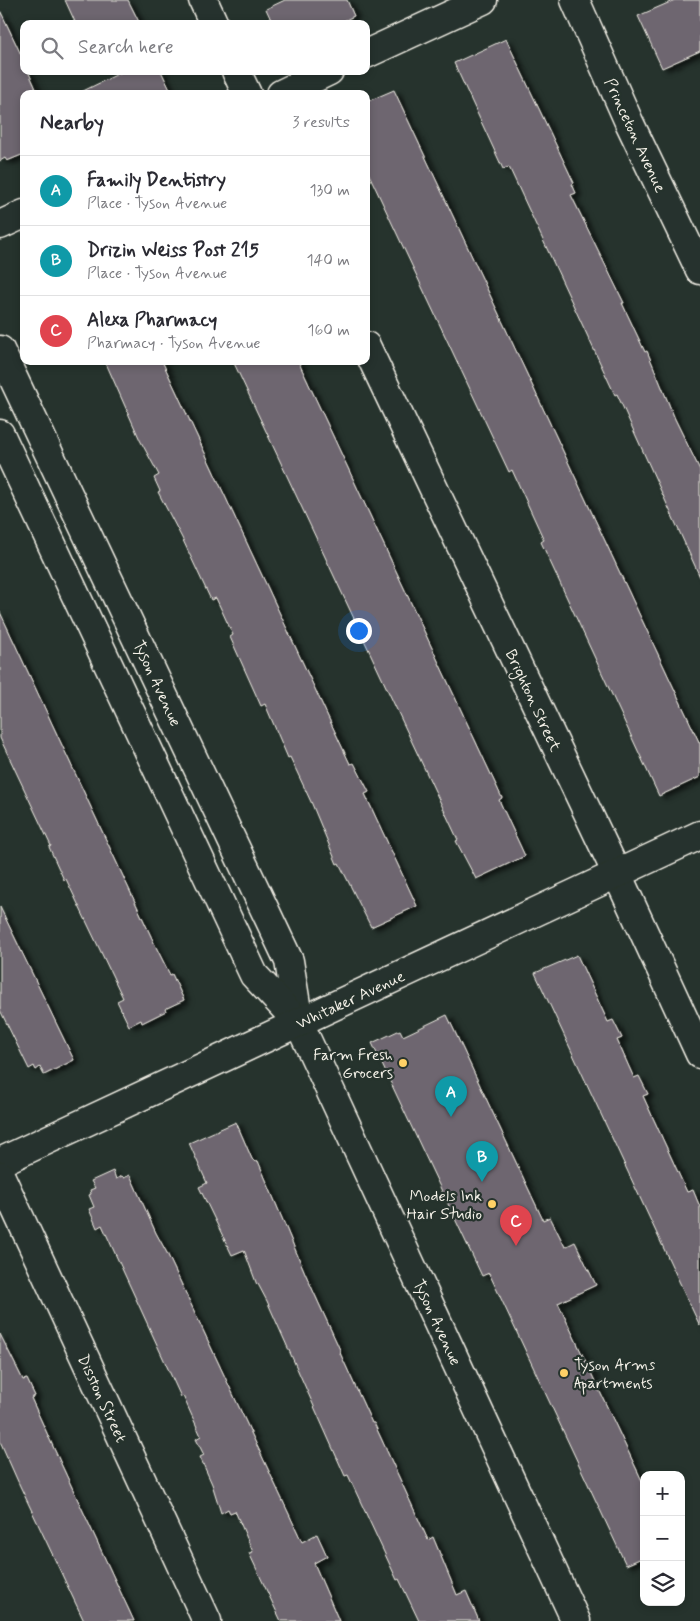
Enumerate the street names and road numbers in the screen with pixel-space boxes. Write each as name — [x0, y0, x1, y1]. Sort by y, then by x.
street label: Princeton Avenue — [599, 75, 670, 196]
street label: Tyson Avenue — [128, 637, 186, 730]
street label: Brighton Street — [499, 646, 566, 756]
street label: Whitaker Avenue — [293, 966, 409, 1035]
street label: Tyson Avenue — [408, 1276, 466, 1369]
street label: Disston Street — [72, 1351, 131, 1446]

